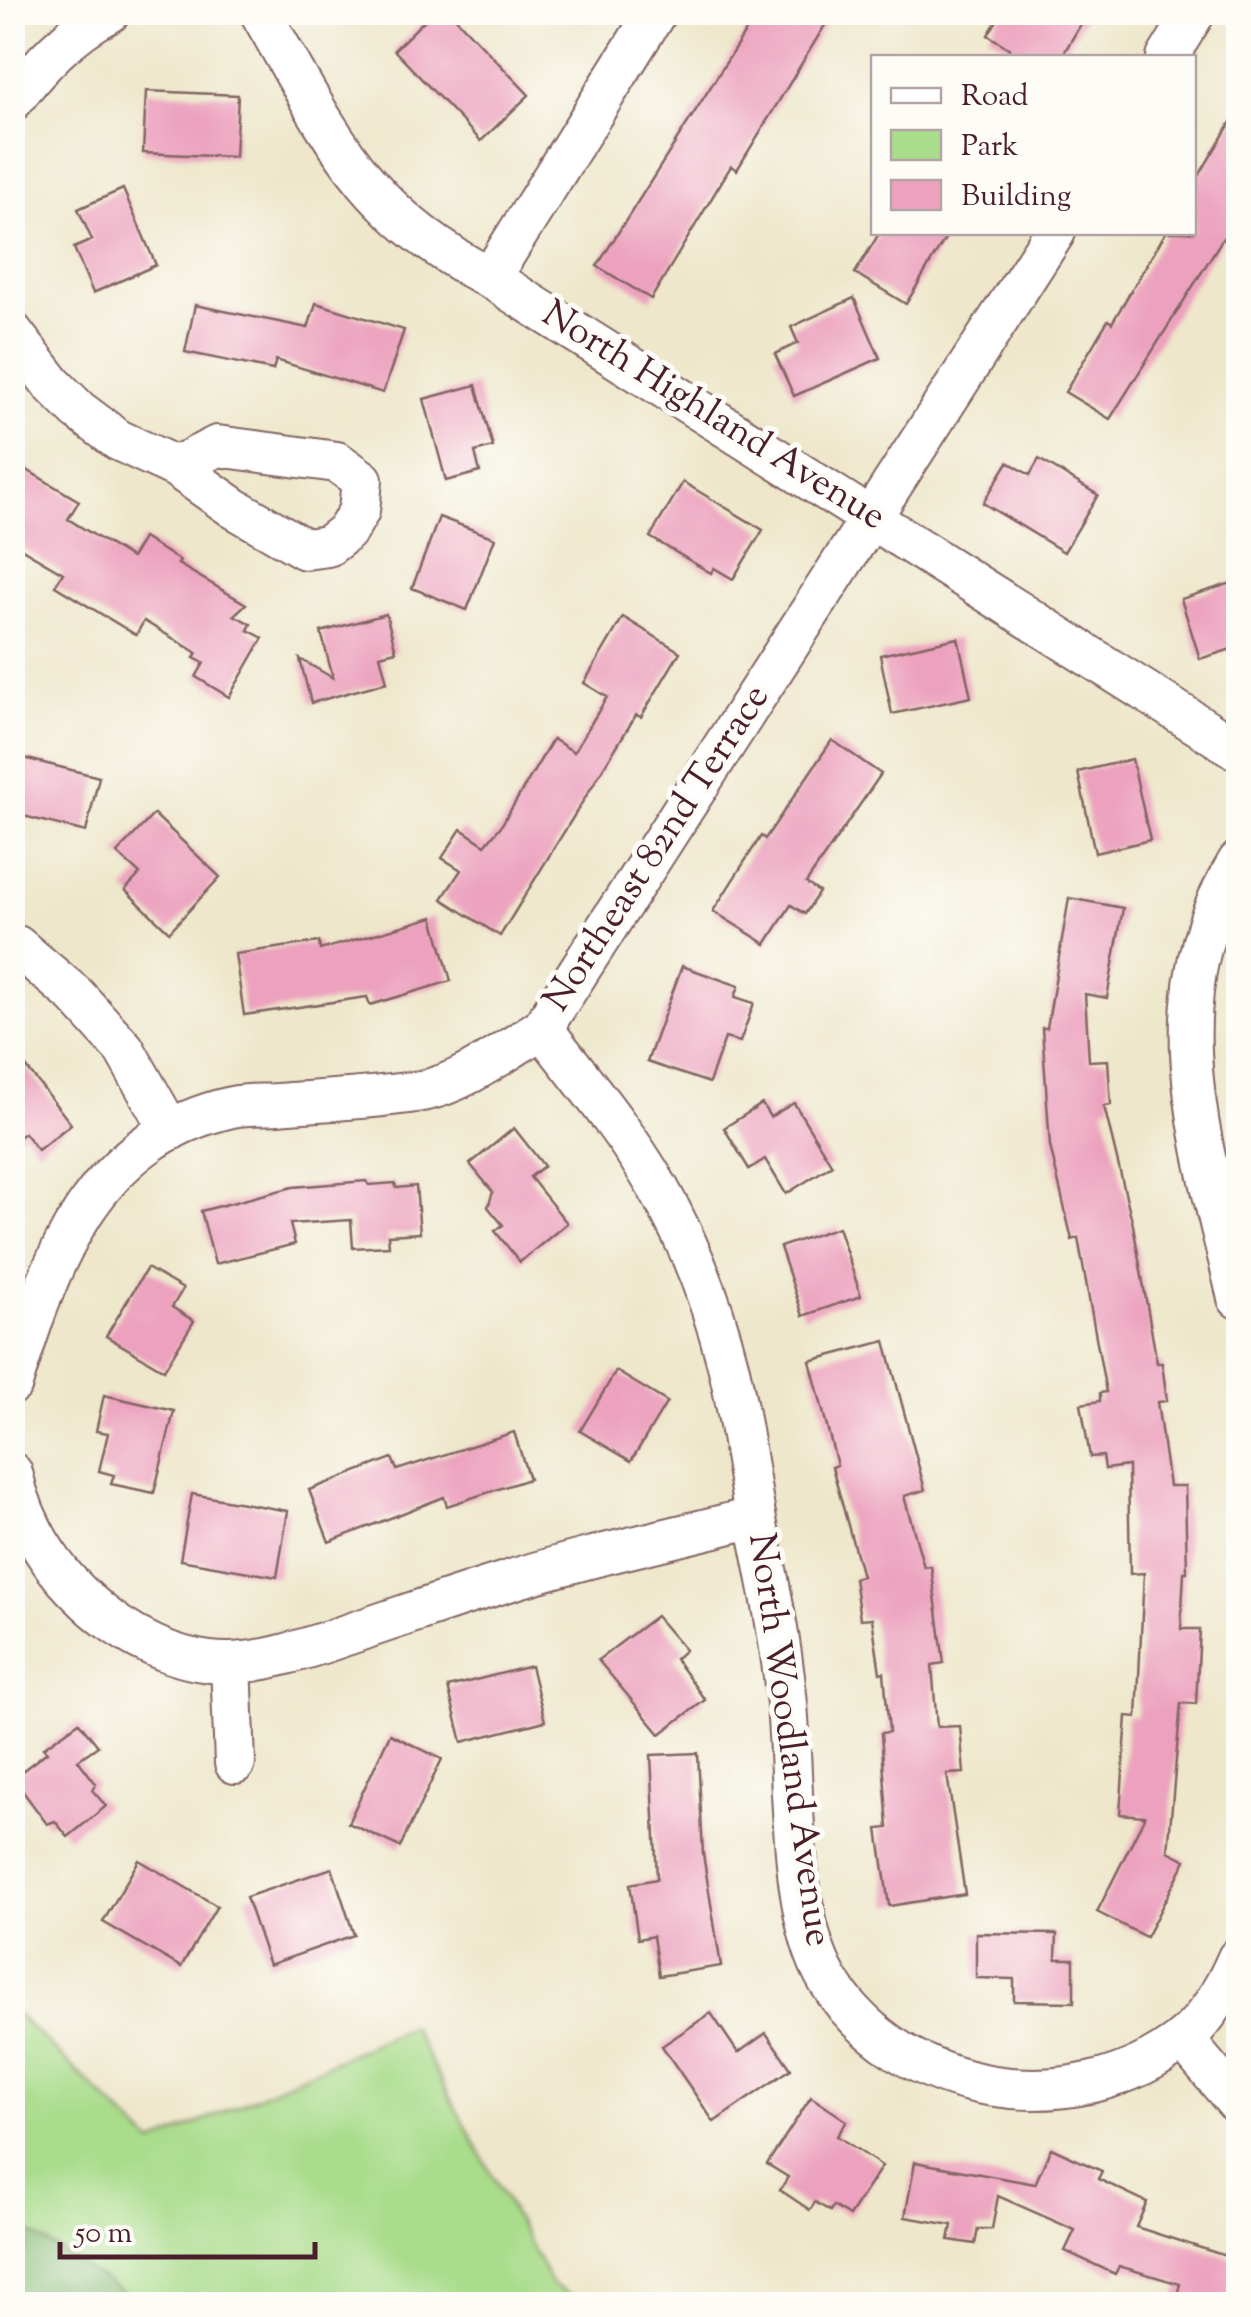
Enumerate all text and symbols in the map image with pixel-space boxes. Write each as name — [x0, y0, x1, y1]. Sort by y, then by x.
legend — [871, 55, 1196, 235]
text: Road — [961, 76, 1028, 119]
text: Park — [961, 126, 1018, 169]
text: Building — [961, 176, 1071, 219]
street label: North Highland Avenue — [531, 289, 895, 545]
street label: Northeast 82nd Terrace — [532, 675, 784, 1023]
street label: North Woodland Avenue — [732, 1530, 844, 1950]
scale bar — [60, 2197, 315, 2259]
text: 50 m — [73, 2213, 133, 2256]

